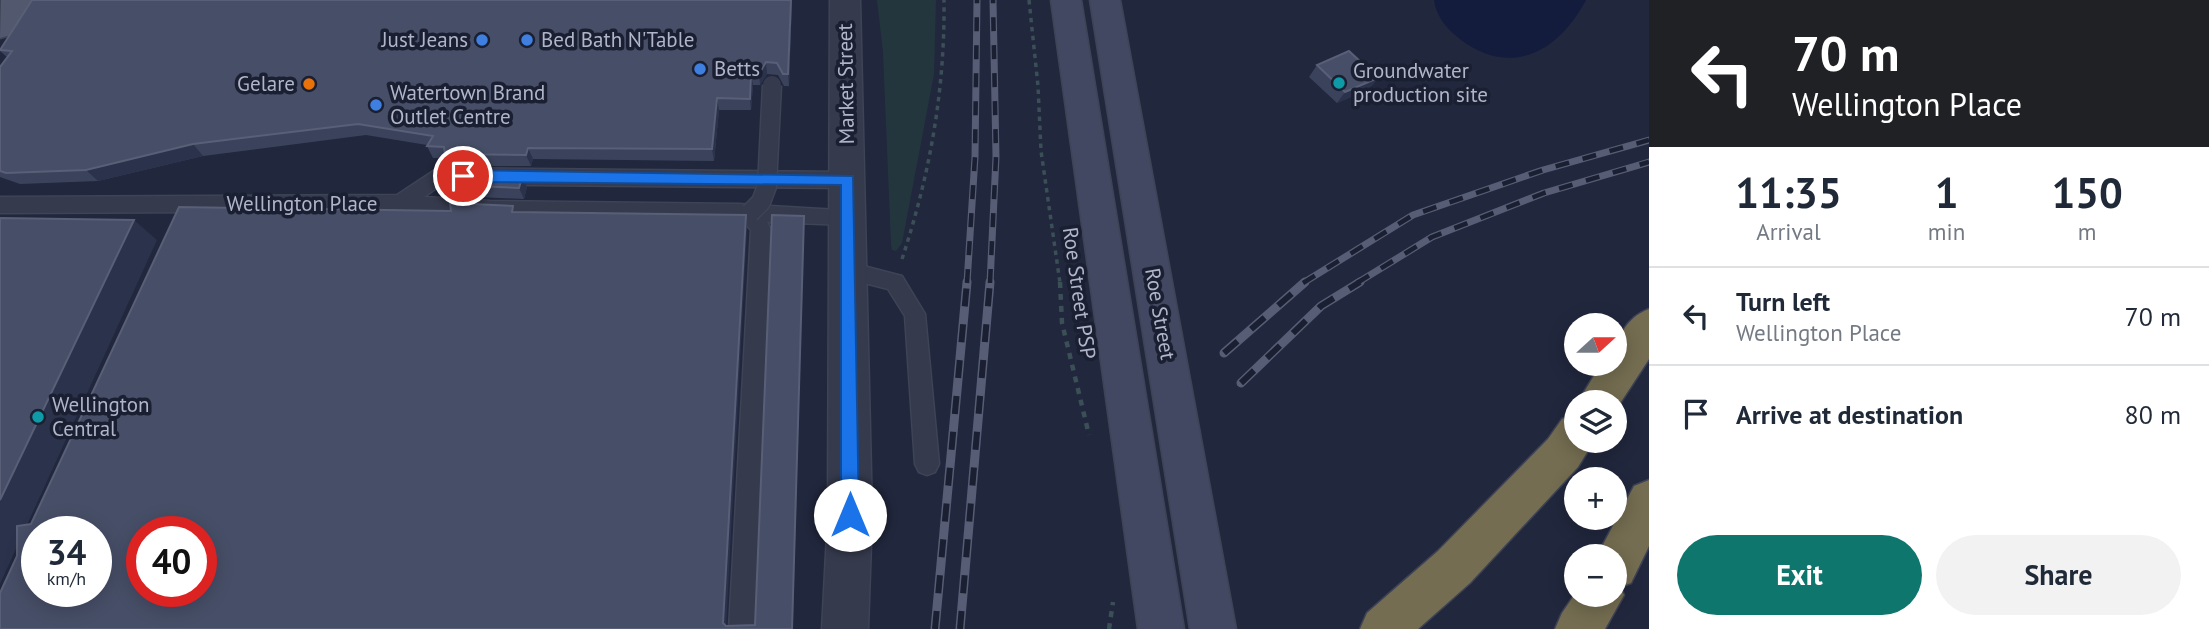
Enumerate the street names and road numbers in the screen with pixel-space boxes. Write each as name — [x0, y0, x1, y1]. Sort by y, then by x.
street label: Market Street — [831, 23, 860, 145]
street label: Wellington Place — [226, 190, 378, 217]
street label: Roe Street PSP — [1057, 225, 1102, 361]
street label: Roe Street — [1139, 266, 1182, 362]

